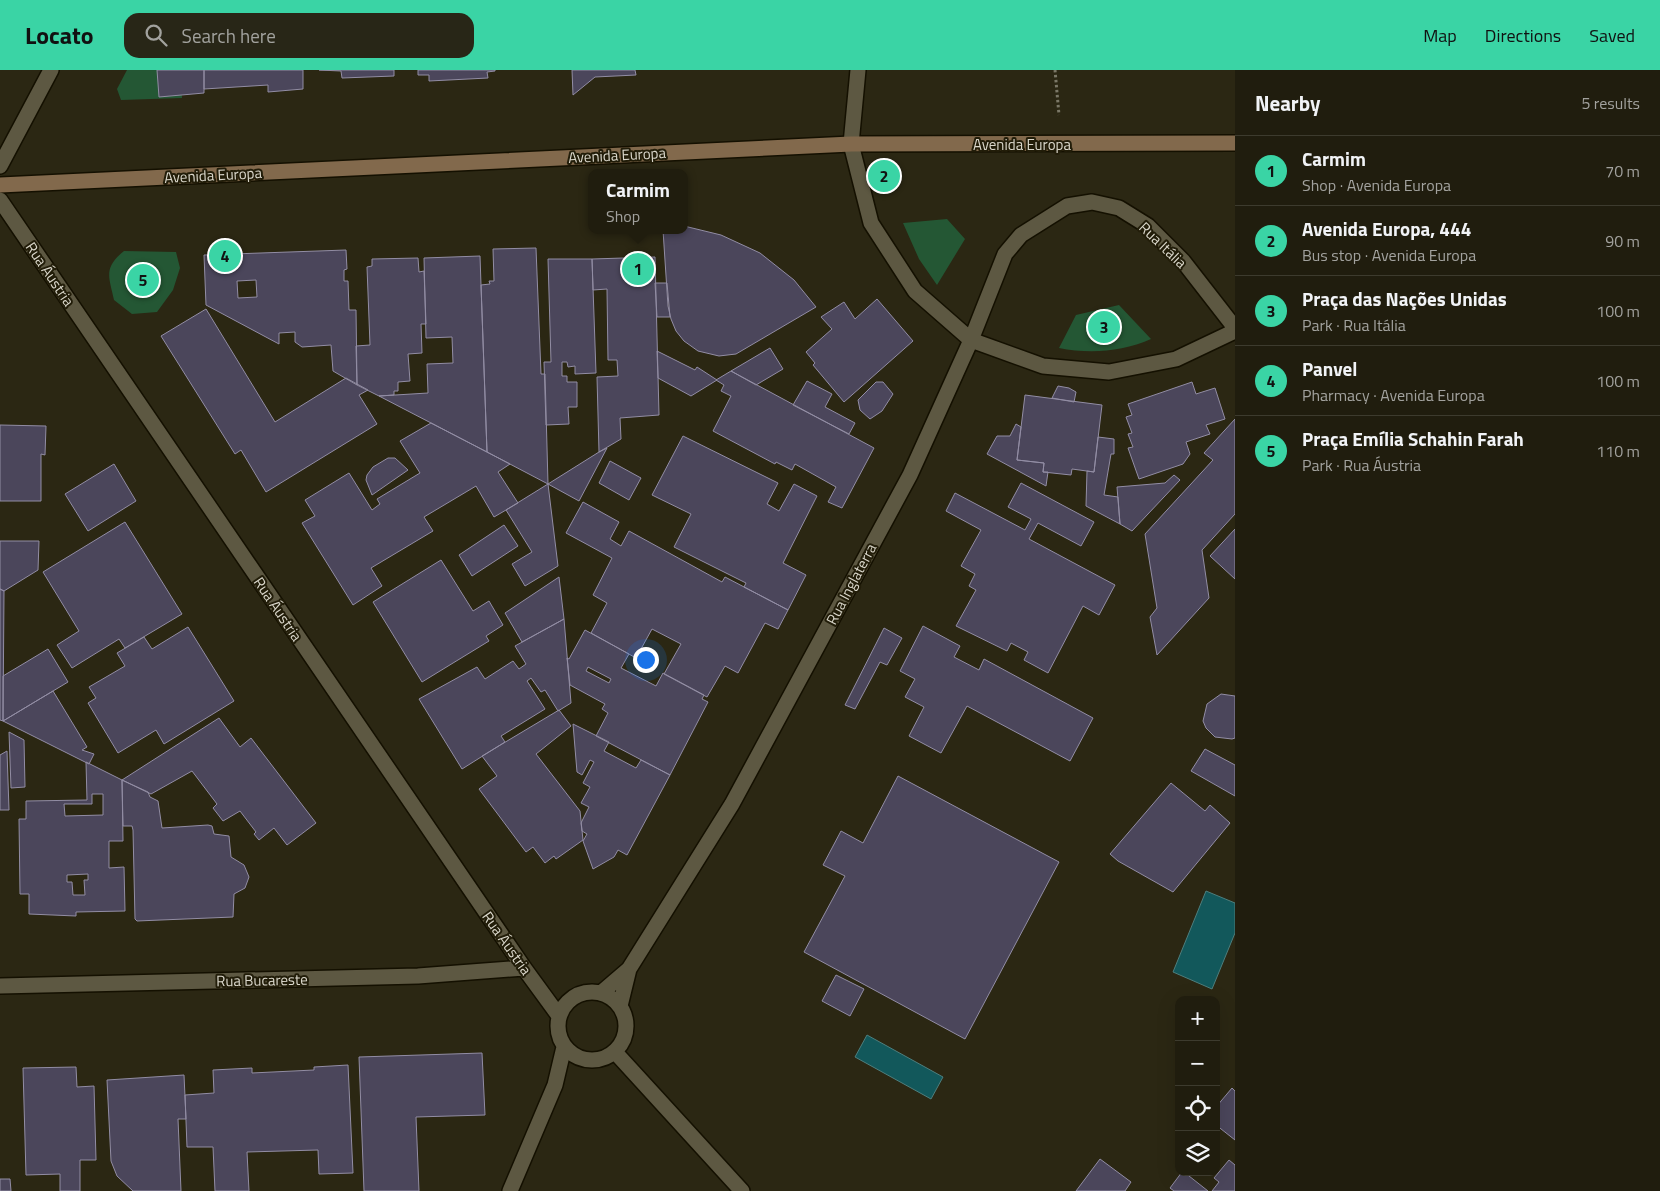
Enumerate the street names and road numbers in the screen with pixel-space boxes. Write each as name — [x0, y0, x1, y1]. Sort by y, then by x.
street label: Avenida Europa — [973, 133, 1071, 156]
street label: Avenida Europa — [567, 141, 667, 169]
street label: Avenida Europa — [163, 161, 263, 189]
street label: Rua Itália — [1134, 216, 1192, 274]
street label: Rua Áustria — [20, 237, 80, 311]
street label: Rua Inglaterra — [820, 539, 882, 629]
street label: Rua Áustria — [248, 572, 308, 646]
street label: Rua Áustria — [477, 906, 538, 980]
street label: Rua Bucareste — [216, 968, 308, 992]

